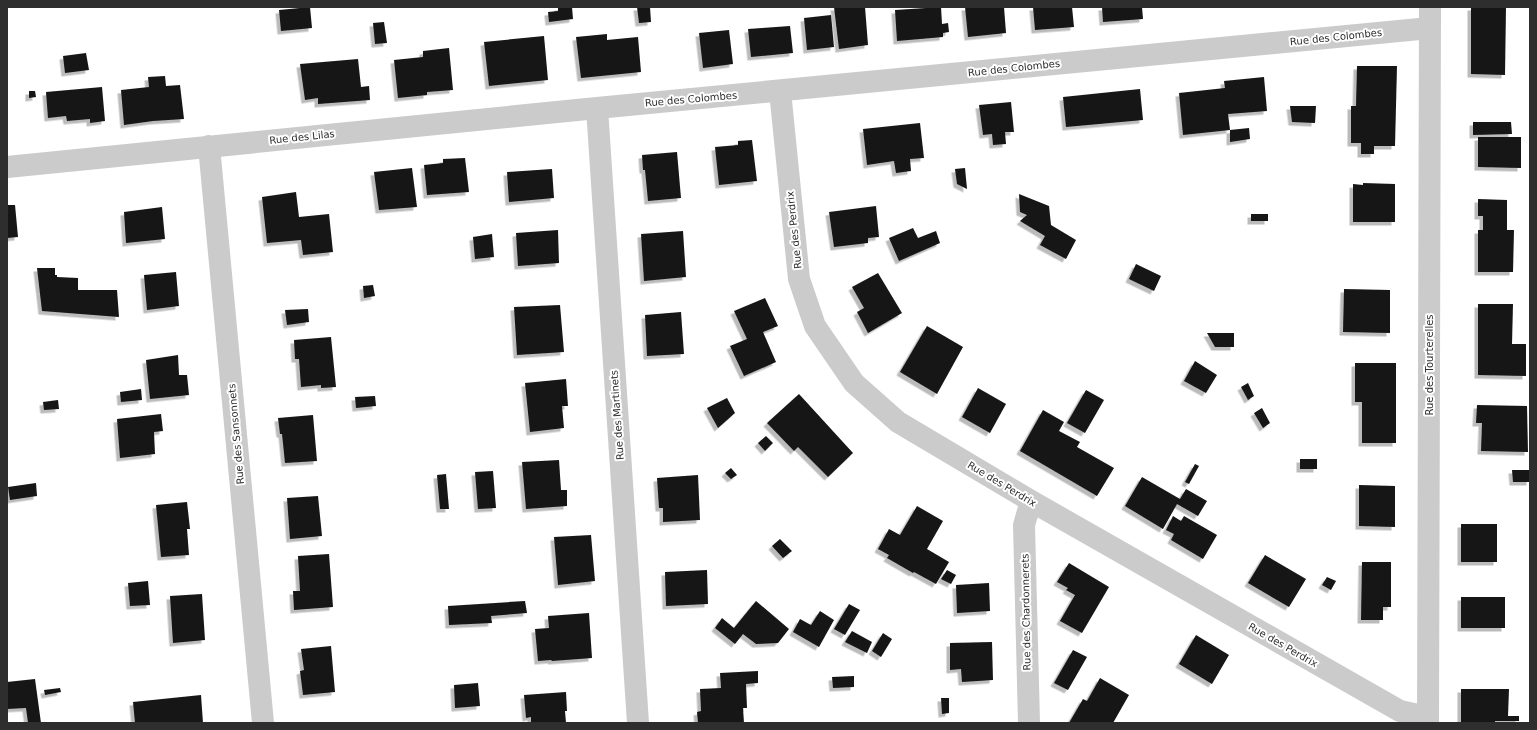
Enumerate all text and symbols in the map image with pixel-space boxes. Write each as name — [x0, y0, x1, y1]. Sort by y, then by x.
street label: Rue des Colombes — [1289, 27, 1383, 47]
street label: Rue des Colombes — [967, 58, 1061, 78]
street label: Rue des Colombes — [644, 89, 738, 109]
street label: Rue des Lilas — [269, 128, 335, 146]
street label: Rue des Perdrix — [784, 191, 804, 269]
street label: Rue des Tourterelles — [1424, 314, 1435, 416]
street label: Rue des Martinets — [608, 370, 626, 460]
street label: Rue des Sansonnets — [226, 383, 246, 485]
street label: Rue des Perdrix — [966, 459, 1038, 509]
street label: Rue des Chardonnerets — [1019, 553, 1033, 671]
street label: Rue des Perdrix — [1246, 621, 1320, 669]

